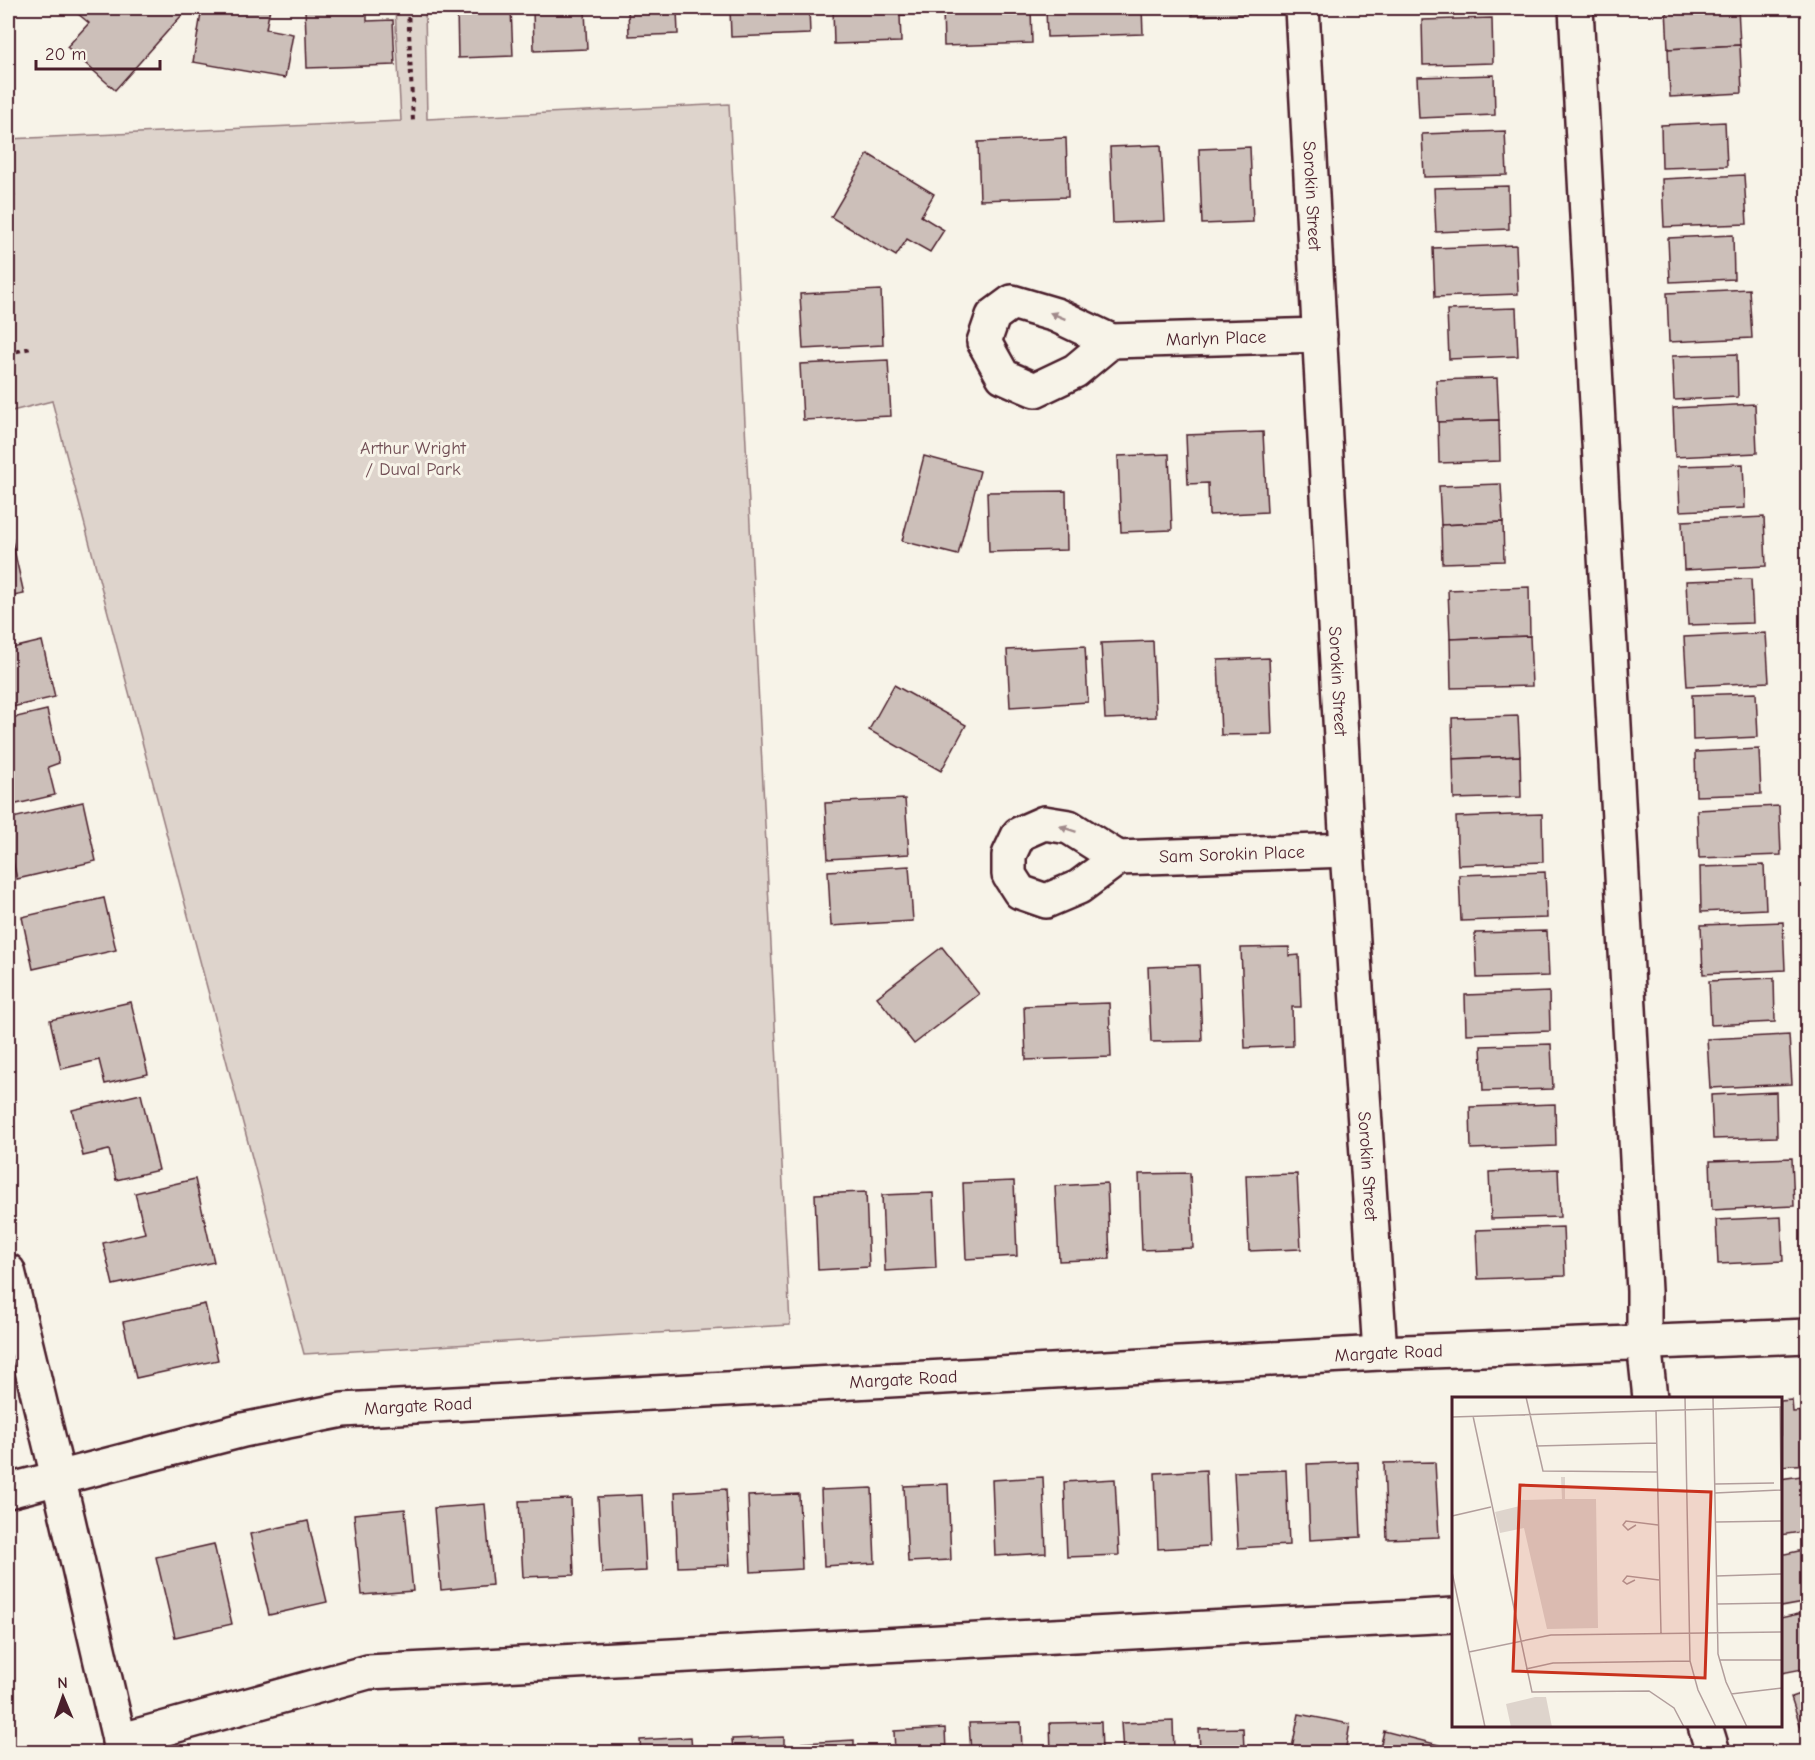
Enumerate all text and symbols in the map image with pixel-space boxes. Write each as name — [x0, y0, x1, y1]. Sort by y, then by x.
scale bar — [36, 33, 160, 71]
text: 20 m — [45, 44, 86, 65]
street label: Sorokin Street — [1298, 140, 1325, 252]
one-way arrow — [1049, 311, 1067, 321]
street label: Marlyn Place — [1166, 327, 1267, 350]
park label: Arthur Wright / Duval Park — [360, 438, 467, 480]
street label: Sorokin Street — [1324, 626, 1351, 737]
one-way arrow — [1059, 823, 1077, 833]
street label: Sam Sorokin Place — [1159, 841, 1305, 868]
street label: Sorokin Street — [1353, 1111, 1381, 1222]
street label: Margate Road — [1334, 1341, 1443, 1366]
street label: Margate Road — [849, 1366, 958, 1393]
street label: Margate Road — [363, 1393, 473, 1420]
inset map — [1452, 1397, 1782, 1727]
north arrow — [33, 1667, 93, 1727]
text: N — [57, 1674, 68, 1692]

